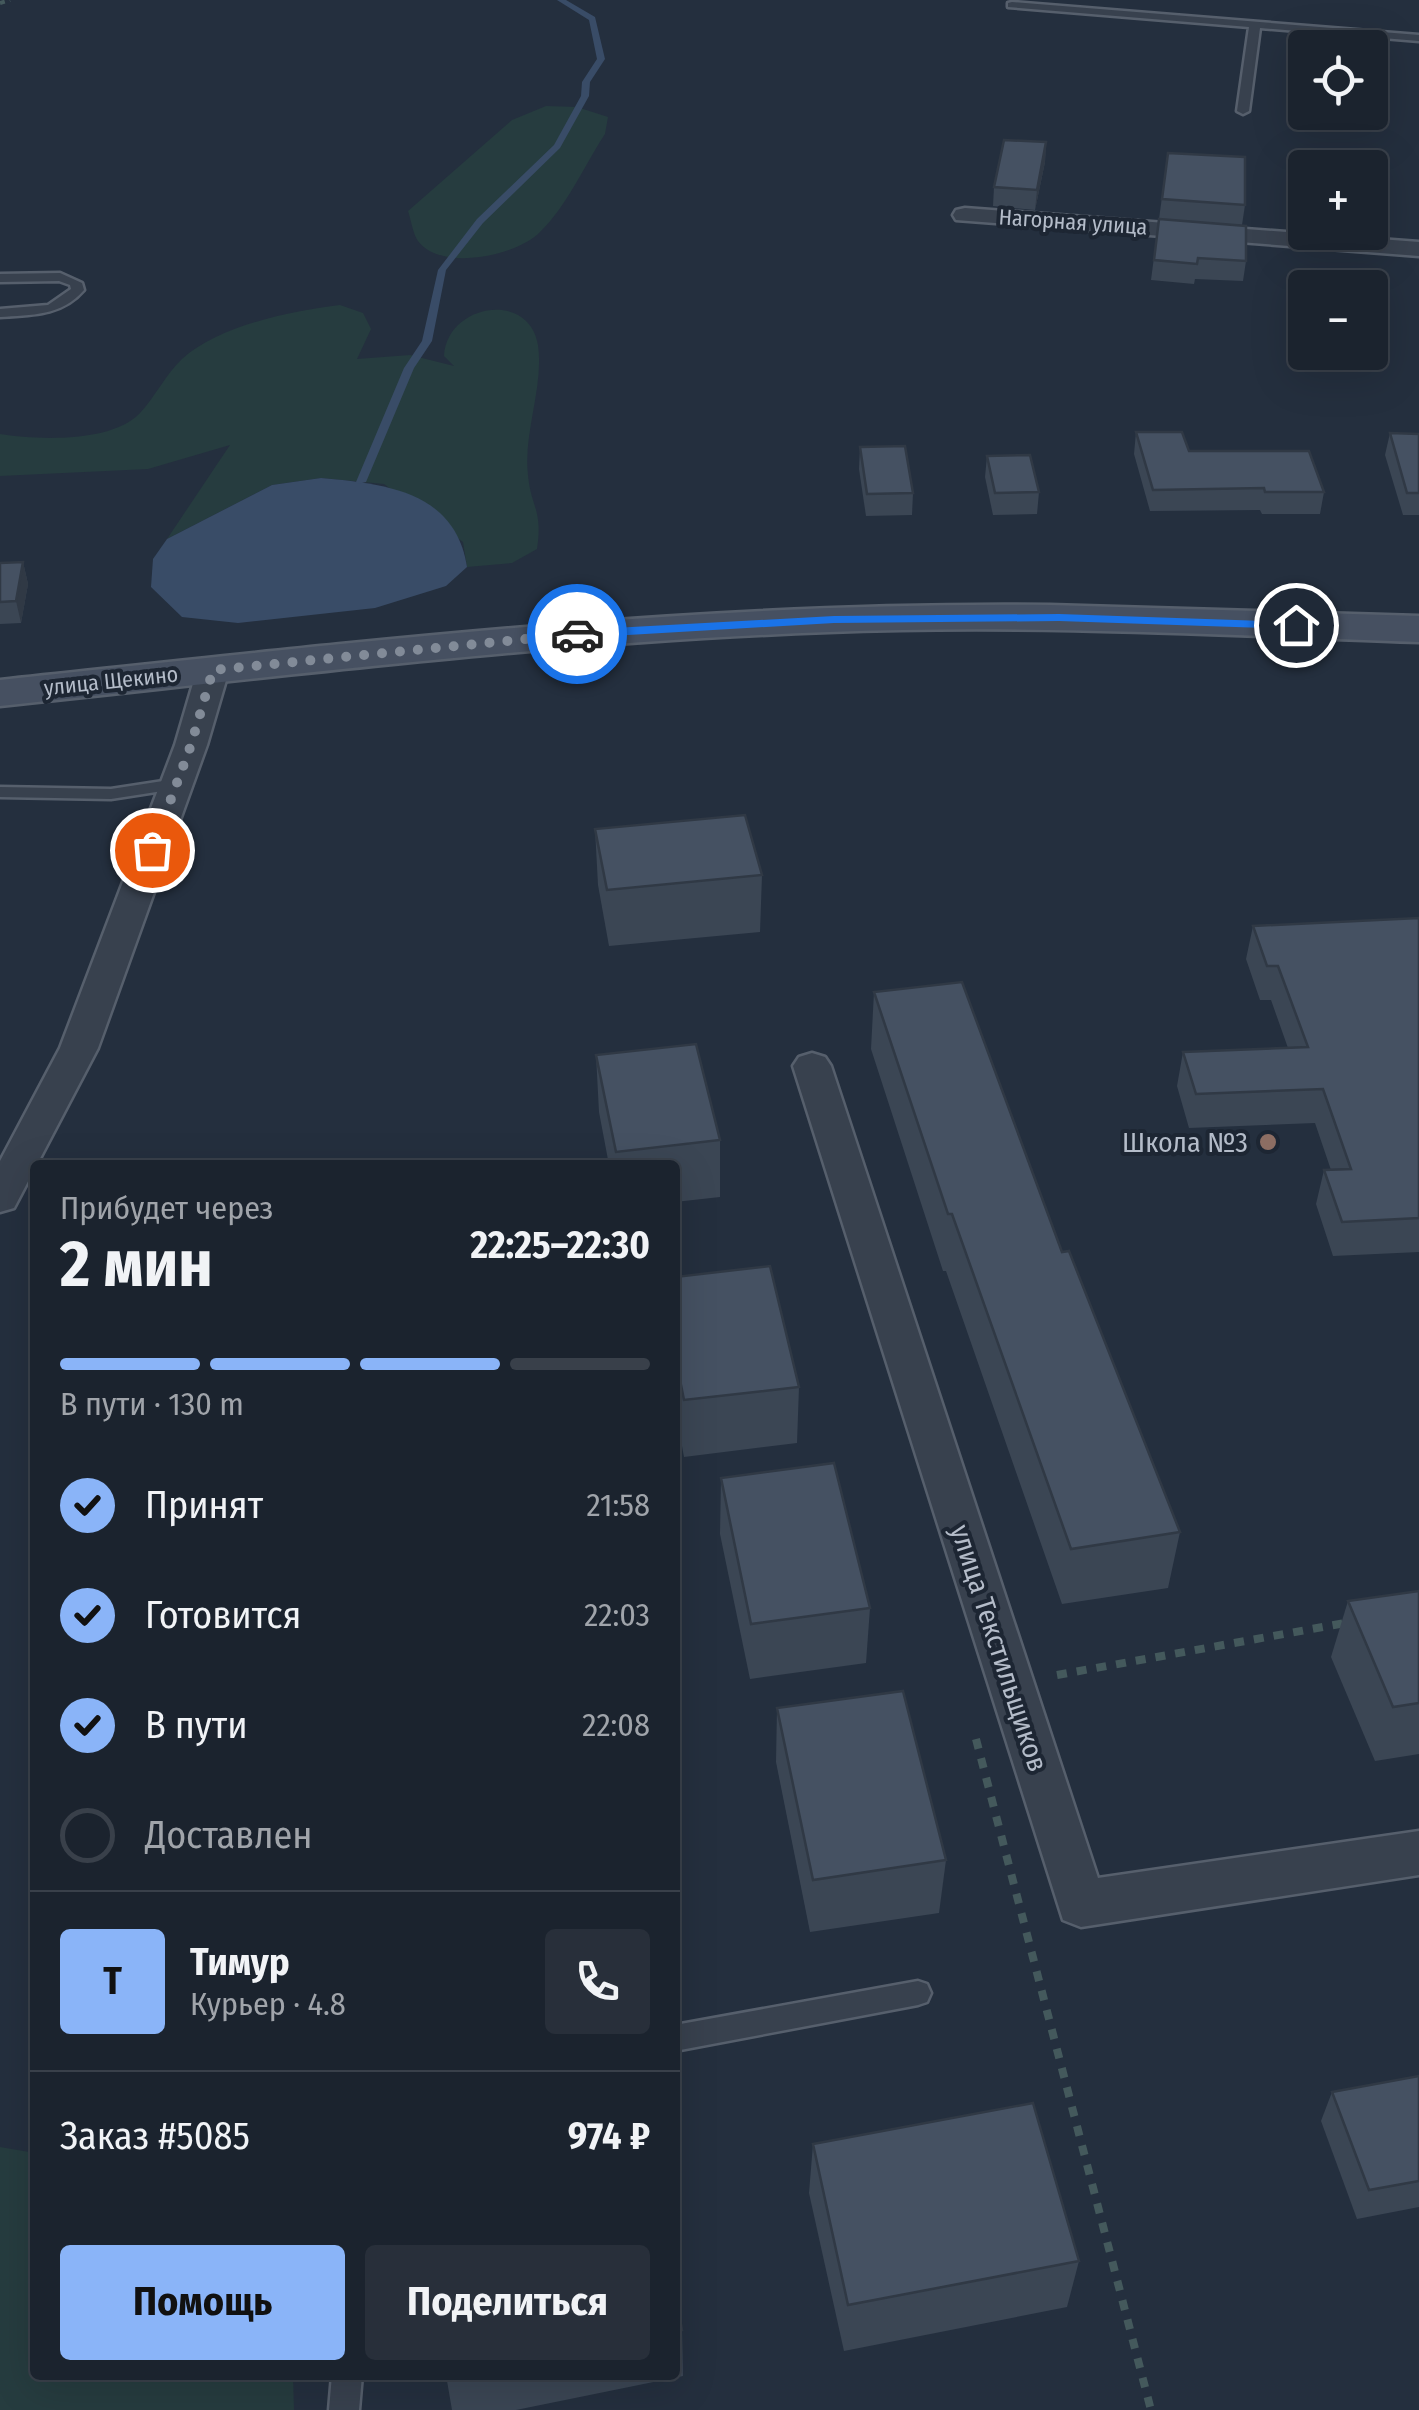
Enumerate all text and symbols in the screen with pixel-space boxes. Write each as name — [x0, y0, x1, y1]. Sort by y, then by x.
map controls — [1288, 30, 1388, 370]
button: locate — [1288, 30, 1388, 130]
button: + — [1288, 150, 1388, 250]
street label: Нагорная улица — [998, 203, 1148, 241]
button: − — [1288, 270, 1388, 370]
pin — [1254, 583, 1339, 668]
courier — [527, 584, 627, 684]
icon: home — [1269, 598, 1324, 653]
icon: car — [550, 607, 605, 662]
street label: улица Щекино — [43, 661, 179, 701]
pin — [110, 808, 195, 893]
icon: bag — [125, 823, 180, 878]
place label: Школа №3 — [1122, 1126, 1248, 1159]
marker: Школа №3 — [1257, 1131, 1279, 1153]
text: Прибудет через — [60, 1189, 273, 1227]
text: 22:25–22:30 — [470, 1222, 650, 1268]
text: 2 мин — [60, 1225, 213, 1303]
text: В пути · 130 m — [60, 1385, 244, 1423]
icon: check — [60, 1478, 115, 1533]
text: Принят — [145, 1482, 263, 1528]
text: 21:58 — [587, 1486, 650, 1524]
street label: улица Текстильщиков — [944, 1520, 1054, 1776]
icon: check — [60, 1588, 115, 1643]
text: Готовится — [145, 1592, 301, 1638]
text: 22:03 — [584, 1596, 650, 1634]
icon: check — [60, 1698, 115, 1753]
text: В пути — [145, 1702, 248, 1748]
text: 22:08 — [582, 1706, 650, 1744]
text: Доставлен — [145, 1812, 312, 1858]
button: phone — [545, 1929, 650, 2034]
text: Тимур — [190, 1939, 290, 1985]
text: Т — [103, 1958, 122, 2004]
text: Курьер · 4.8 — [190, 1985, 346, 2023]
text: Заказ #5085 — [60, 2113, 250, 2159]
text: 974 ₽ — [568, 2113, 650, 2159]
button: Помощь — [60, 2245, 345, 2360]
button: Поделиться — [365, 2245, 650, 2360]

